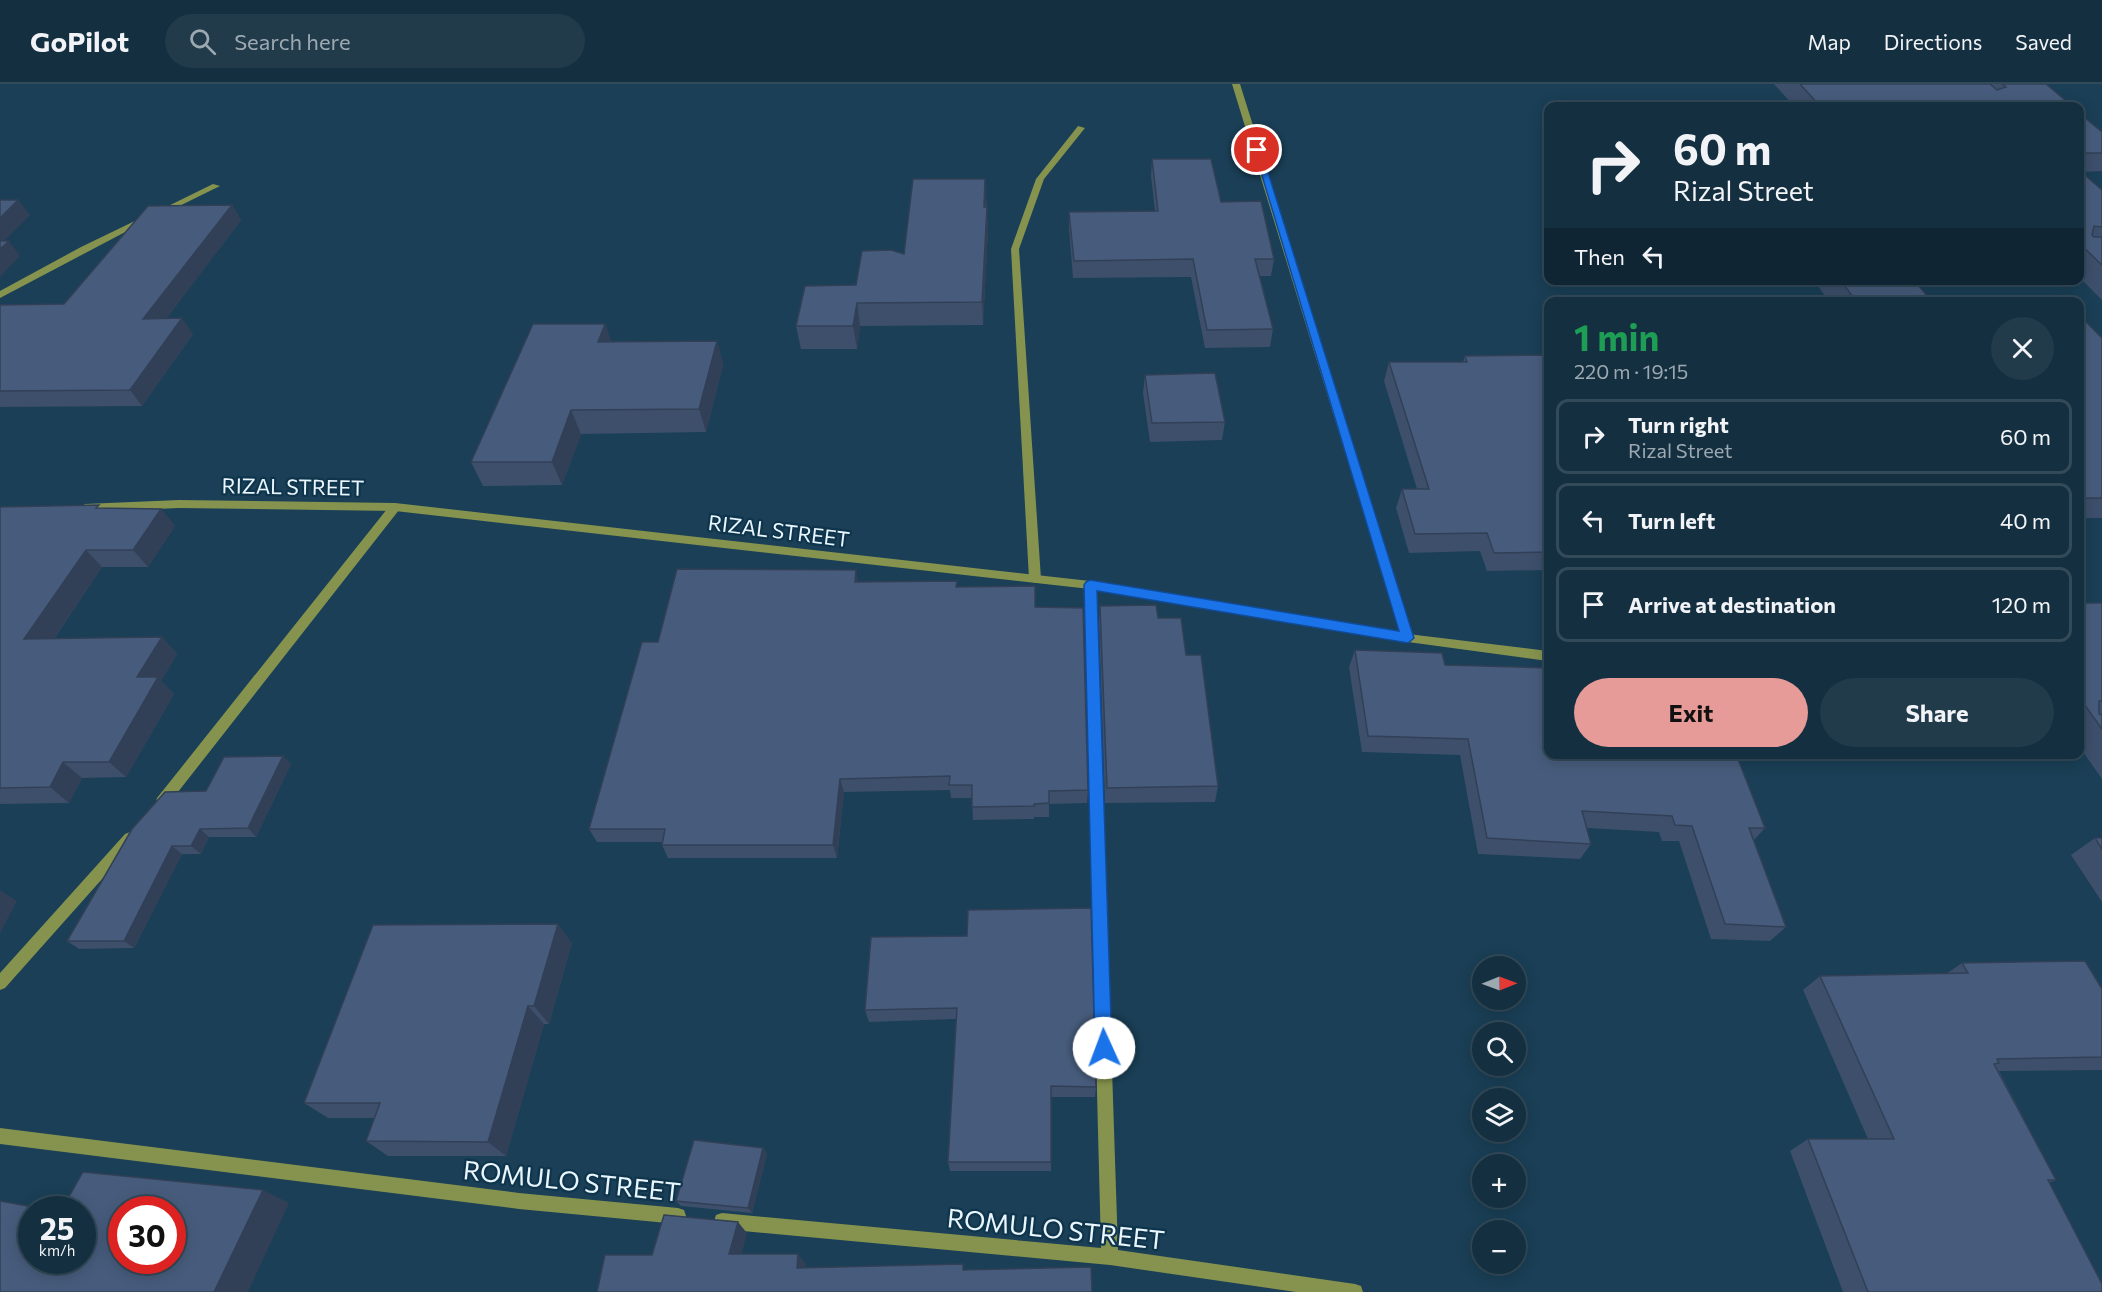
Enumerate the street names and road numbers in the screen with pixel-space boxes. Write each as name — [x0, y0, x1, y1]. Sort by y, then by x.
street label: RIZAL STREET — [222, 472, 364, 500]
street label: RIZAL STREET — [707, 509, 851, 551]
street label: ROMULO STREET — [462, 1153, 682, 1207]
street label: ROMULO STREET — [946, 1201, 1166, 1255]

